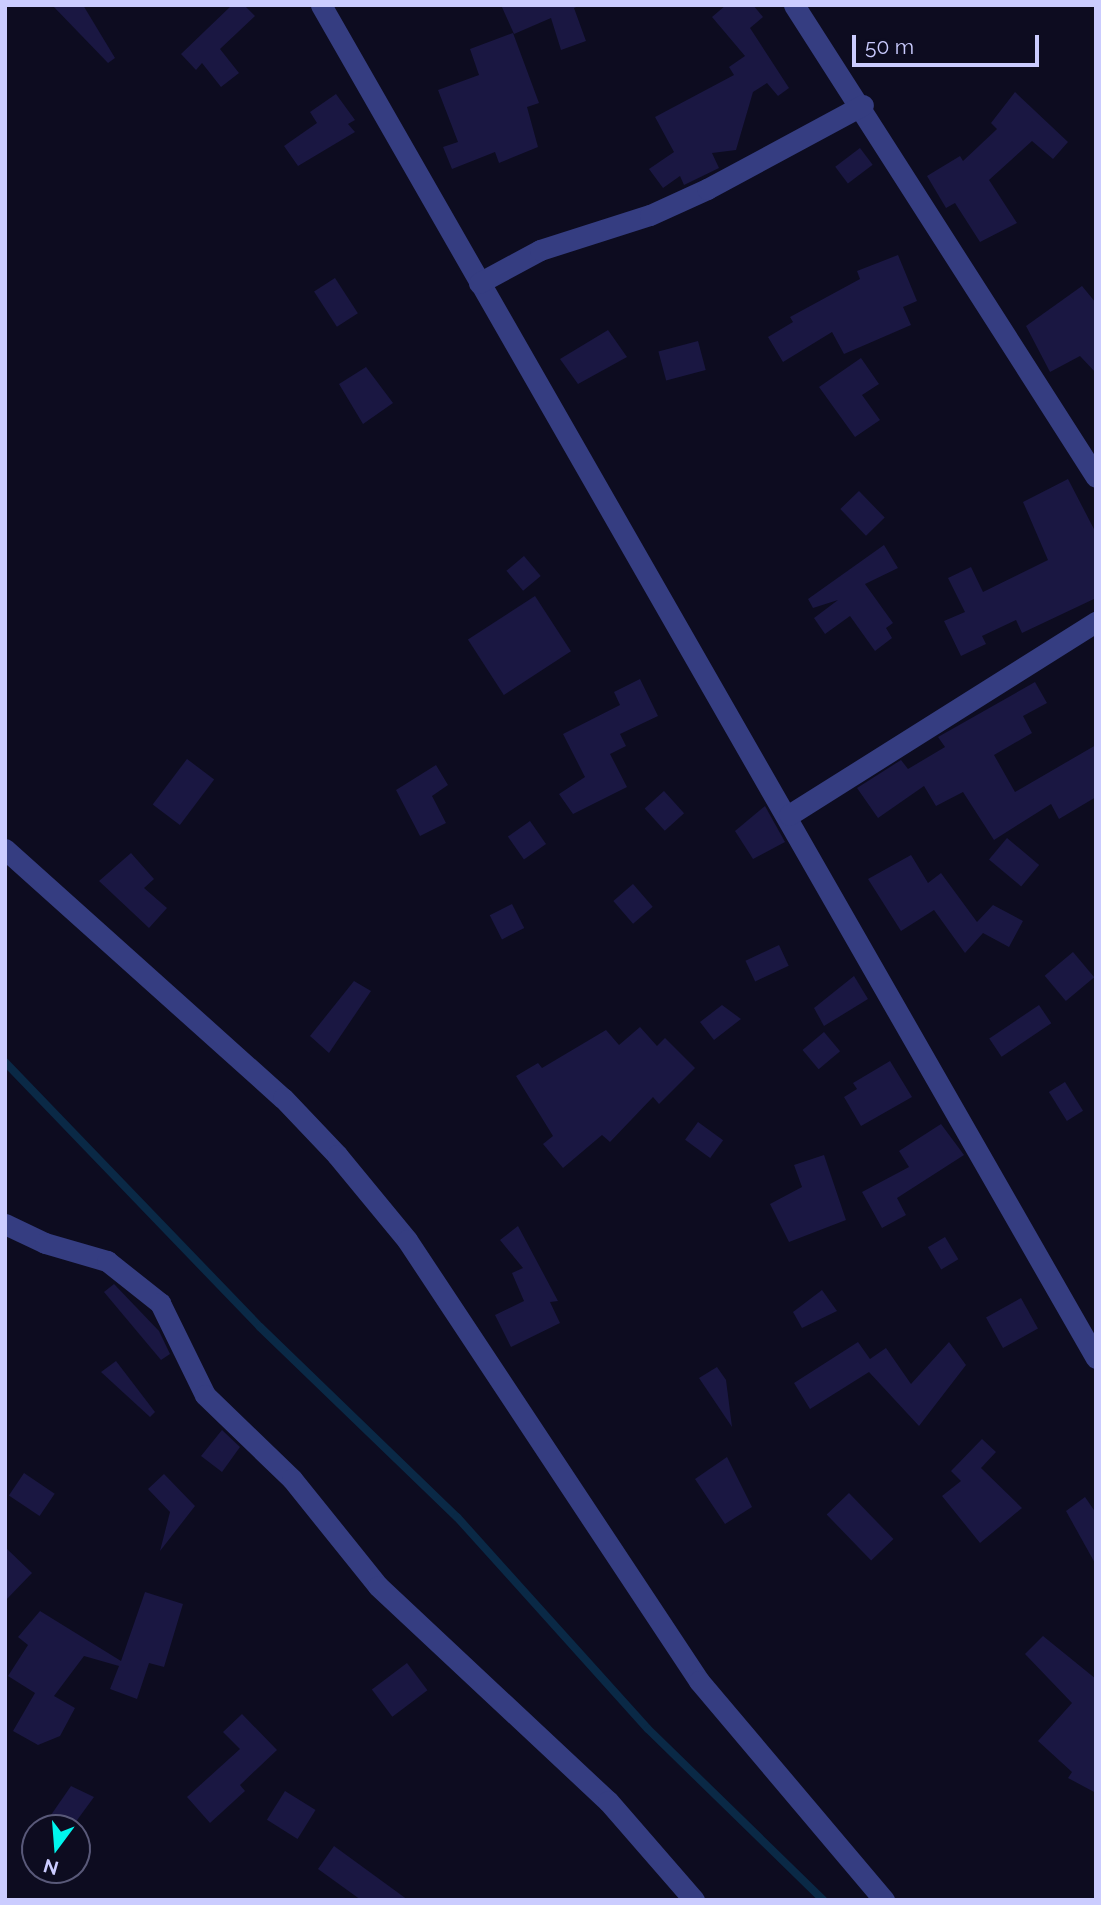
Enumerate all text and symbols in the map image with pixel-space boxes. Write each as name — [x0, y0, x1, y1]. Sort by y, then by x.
scale bar — [856, 21, 1043, 65]
text: 50 m — [865, 34, 914, 59]
north arrow — [21, 1814, 91, 1884]
text: N — [41, 1855, 61, 1880]

